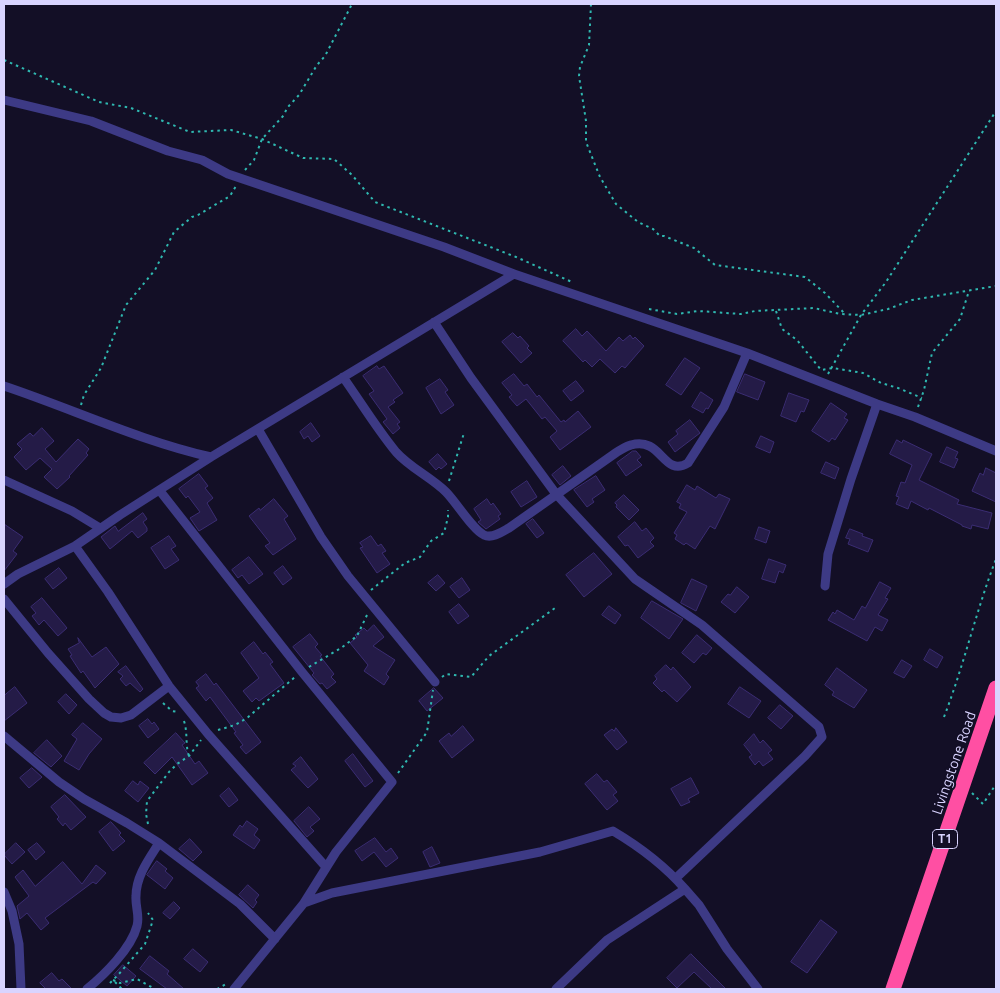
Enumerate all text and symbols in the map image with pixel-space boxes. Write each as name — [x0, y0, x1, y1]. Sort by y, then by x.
street label: Livingstone Road — [929, 709, 979, 817]
road number: T1 — [932, 830, 958, 849]

